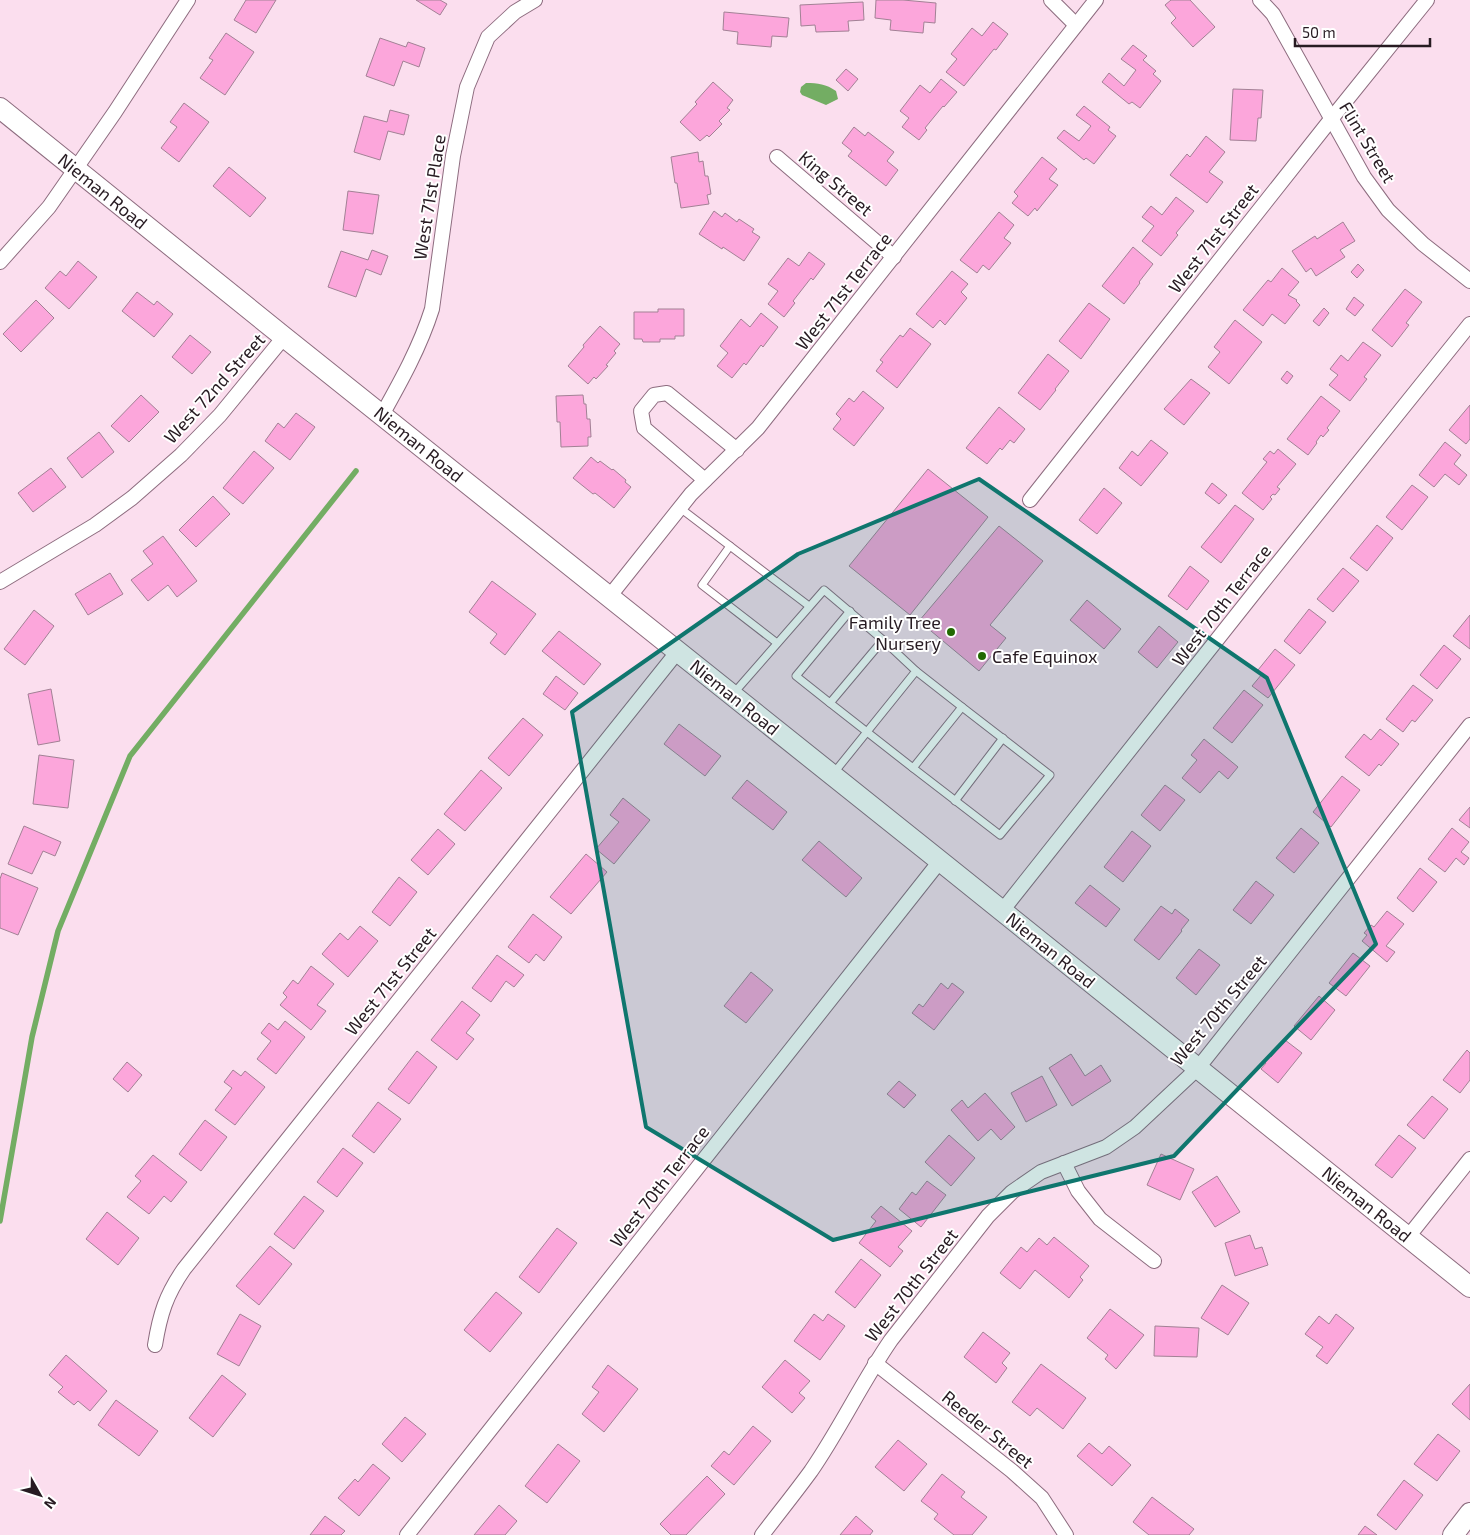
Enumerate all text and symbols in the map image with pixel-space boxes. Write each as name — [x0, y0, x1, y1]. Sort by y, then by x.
scale bar — [1295, 15, 1430, 47]
text: 50 m — [1302, 23, 1336, 41]
street label: Flint Street — [1335, 97, 1401, 187]
street label: West 71st Place — [408, 133, 450, 261]
street label: King Street — [795, 146, 878, 220]
street label: Nieman Road — [54, 148, 152, 234]
street label: West 71st Street — [1163, 179, 1263, 297]
street label: West 71st Terrace — [790, 228, 896, 354]
street label: West 72nd Street — [159, 328, 269, 448]
street label: Nieman Road — [370, 401, 468, 487]
street label: West 70th Terrace — [1167, 540, 1275, 670]
place label: Family Tree Nursery — [849, 611, 941, 654]
marker: Family Tree Nursery — [945, 626, 957, 638]
place label: Cafe Equinox — [992, 645, 1098, 667]
marker: Cafe Equinox — [976, 650, 988, 662]
street label: Nieman Road — [686, 654, 784, 740]
street label: Nieman Road — [1002, 907, 1100, 993]
street label: West 71st Street — [340, 922, 440, 1040]
street label: West 70th Street — [1165, 950, 1271, 1070]
street label: West 70th Terrace — [605, 1121, 713, 1251]
street label: Nieman Road — [1318, 1161, 1416, 1247]
street label: West 70th Street — [860, 1224, 962, 1346]
street label: Reeder Street — [938, 1385, 1038, 1473]
north arrow — [15, 1470, 65, 1520]
text: N — [41, 1494, 60, 1513]

